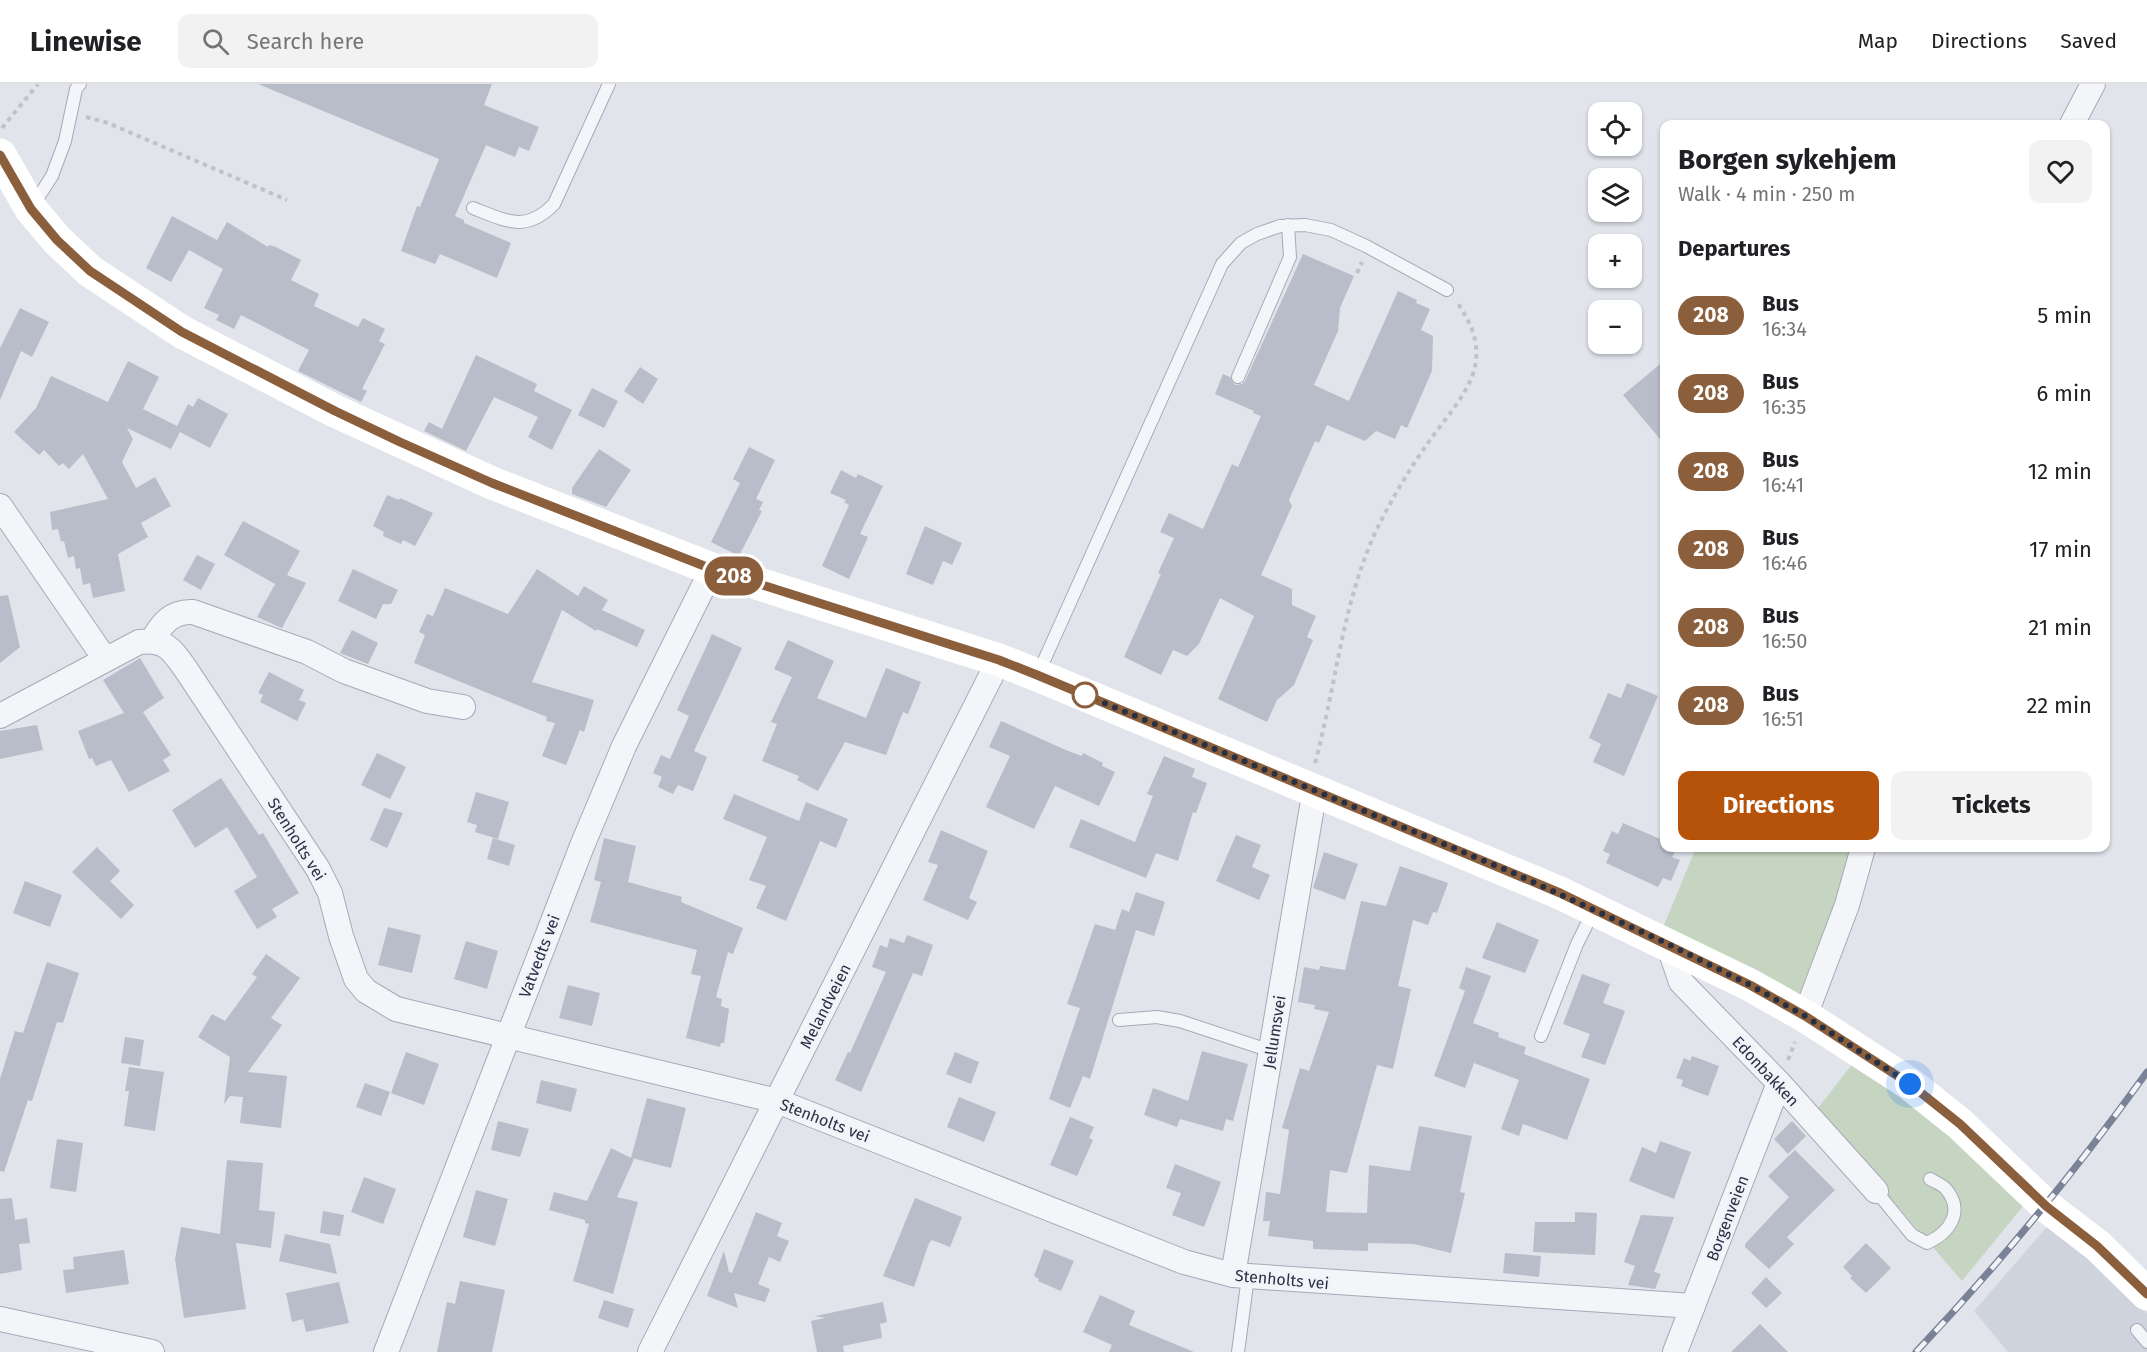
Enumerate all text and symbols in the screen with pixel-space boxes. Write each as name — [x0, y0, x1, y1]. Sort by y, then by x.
search box — [178, 14, 598, 68]
text: Linewise — [30, 25, 142, 58]
icon: search — [199, 25, 232, 58]
text: Search here — [247, 28, 364, 55]
text: Map — [1858, 28, 1898, 54]
text: Directions — [1931, 28, 2027, 54]
text: Saved — [2060, 28, 2117, 54]
map controls — [1588, 102, 1642, 354]
button: locate — [1588, 102, 1642, 156]
button: heart — [2029, 140, 2092, 203]
text: Borgen sykehjem — [1678, 143, 1897, 176]
button: layers — [1588, 168, 1642, 222]
text: Walk · 4 min · 250 m — [1678, 182, 1855, 206]
button: + — [1588, 234, 1642, 288]
text: Departures — [1678, 235, 1790, 262]
text: Bus — [1762, 290, 1799, 317]
button: − — [1588, 300, 1642, 354]
text: 208 — [1693, 302, 1729, 328]
text: 5 min — [2037, 302, 2092, 329]
text: 16:34 — [1762, 317, 1807, 341]
text: Bus — [1762, 368, 1799, 395]
text: 208 — [1693, 380, 1729, 406]
text: 6 min — [2036, 380, 2092, 407]
text: 16:35 — [1762, 395, 1806, 419]
text: Bus — [1762, 446, 1799, 473]
text: 208 — [1693, 458, 1729, 484]
text: 12 min — [2028, 458, 2092, 485]
text: 16:41 — [1762, 473, 1804, 497]
text: Bus — [1762, 524, 1799, 551]
text: 208 — [1693, 536, 1729, 562]
text: 17 min — [2029, 536, 2092, 563]
text: 16:46 — [1762, 551, 1807, 575]
line badge: 208 — [700, 556, 768, 596]
text: 208 — [716, 563, 752, 589]
text: Bus — [1762, 602, 1799, 629]
text: 208 — [1693, 614, 1729, 640]
text: 21 min — [2028, 614, 2092, 641]
text: 16:50 — [1762, 629, 1807, 653]
text: Bus — [1762, 680, 1799, 707]
unlabelled marker — [1072, 682, 1098, 708]
text: 208 — [1693, 692, 1729, 718]
text: 22 min — [2026, 692, 2092, 719]
text: 16:51 — [1762, 707, 1804, 731]
button: Directions — [1678, 771, 1879, 840]
button: Tickets — [1891, 771, 2092, 840]
street label: Stenholts vei — [264, 794, 330, 884]
street label: Vatvedts vei — [515, 912, 564, 1000]
street label: Melandveien — [796, 961, 855, 1052]
street label: Jellumsvei — [1259, 994, 1290, 1070]
street label: Edonbakken — [1728, 1032, 1803, 1110]
your location — [1895, 1069, 1925, 1099]
street label: Stenholts vei — [777, 1095, 872, 1146]
street label: Borgenveien — [1702, 1173, 1752, 1264]
street label: Stenholts vei — [1234, 1266, 1330, 1293]

